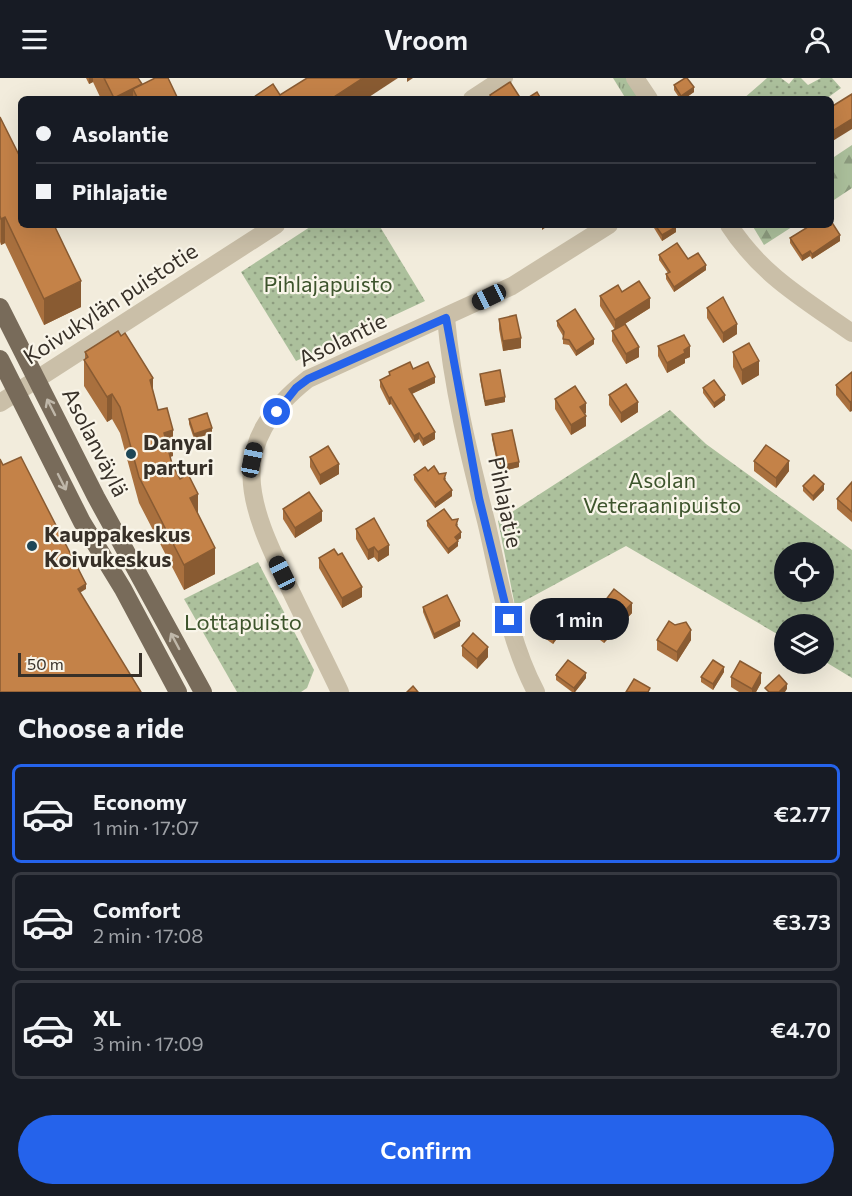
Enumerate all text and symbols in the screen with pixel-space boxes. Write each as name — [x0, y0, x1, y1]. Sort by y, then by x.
icon: menu — [18, 23, 51, 56]
text: Vroom — [384, 23, 468, 56]
icon: person — [801, 23, 834, 56]
text: Asolantie — [72, 120, 169, 147]
text: Pihlajatie — [72, 178, 167, 205]
street label: Koivukylän puistotie — [18, 237, 202, 369]
park label: Pihlajapuisto — [263, 270, 393, 297]
car — [469, 281, 509, 313]
street label: Asolantie — [294, 306, 390, 372]
street label: Asolanväylä — [57, 383, 135, 501]
route start — [263, 398, 290, 425]
one-way arrow — [45, 399, 56, 417]
place label: Danyal parturi — [143, 428, 214, 480]
car — [240, 441, 264, 479]
marker: Danyal parturi — [124, 447, 138, 461]
street label: Pihlajatie — [483, 454, 529, 550]
park label: Asolan Veteraanipuisto — [583, 466, 741, 518]
one-way arrow — [56, 473, 68, 490]
place label: Kauppakeskus Koivukeskus — [44, 520, 190, 572]
marker: Kauppakeskus Koivukeskus — [25, 539, 39, 553]
map controls — [774, 542, 834, 674]
button: locate — [774, 542, 834, 602]
car — [266, 553, 298, 593]
callout: 1 min — [530, 599, 629, 641]
route end — [495, 606, 522, 633]
text: 1 min — [556, 607, 603, 631]
park label: Lottapuisto — [184, 608, 302, 635]
button: layers — [774, 614, 834, 674]
one-way arrow — [169, 632, 180, 650]
scale bar — [18, 650, 142, 678]
text: 50 m — [27, 654, 64, 673]
text: Choose a ride — [18, 711, 184, 744]
icon: car — [21, 787, 75, 841]
text: Economy — [93, 788, 187, 815]
text: €2.77 — [774, 800, 831, 827]
text: 1 min · 17:07 — [93, 815, 199, 839]
icon: car — [21, 895, 75, 949]
text: Comfort — [93, 896, 181, 923]
text: €3.73 — [773, 908, 831, 935]
text: 2 min · 17:08 — [93, 923, 203, 947]
icon: car — [21, 1003, 75, 1057]
text: XL — [93, 1004, 121, 1031]
text: €4.70 — [770, 1016, 831, 1043]
text: 3 min · 17:09 — [93, 1031, 204, 1055]
button: Confirm — [18, 1115, 834, 1184]

